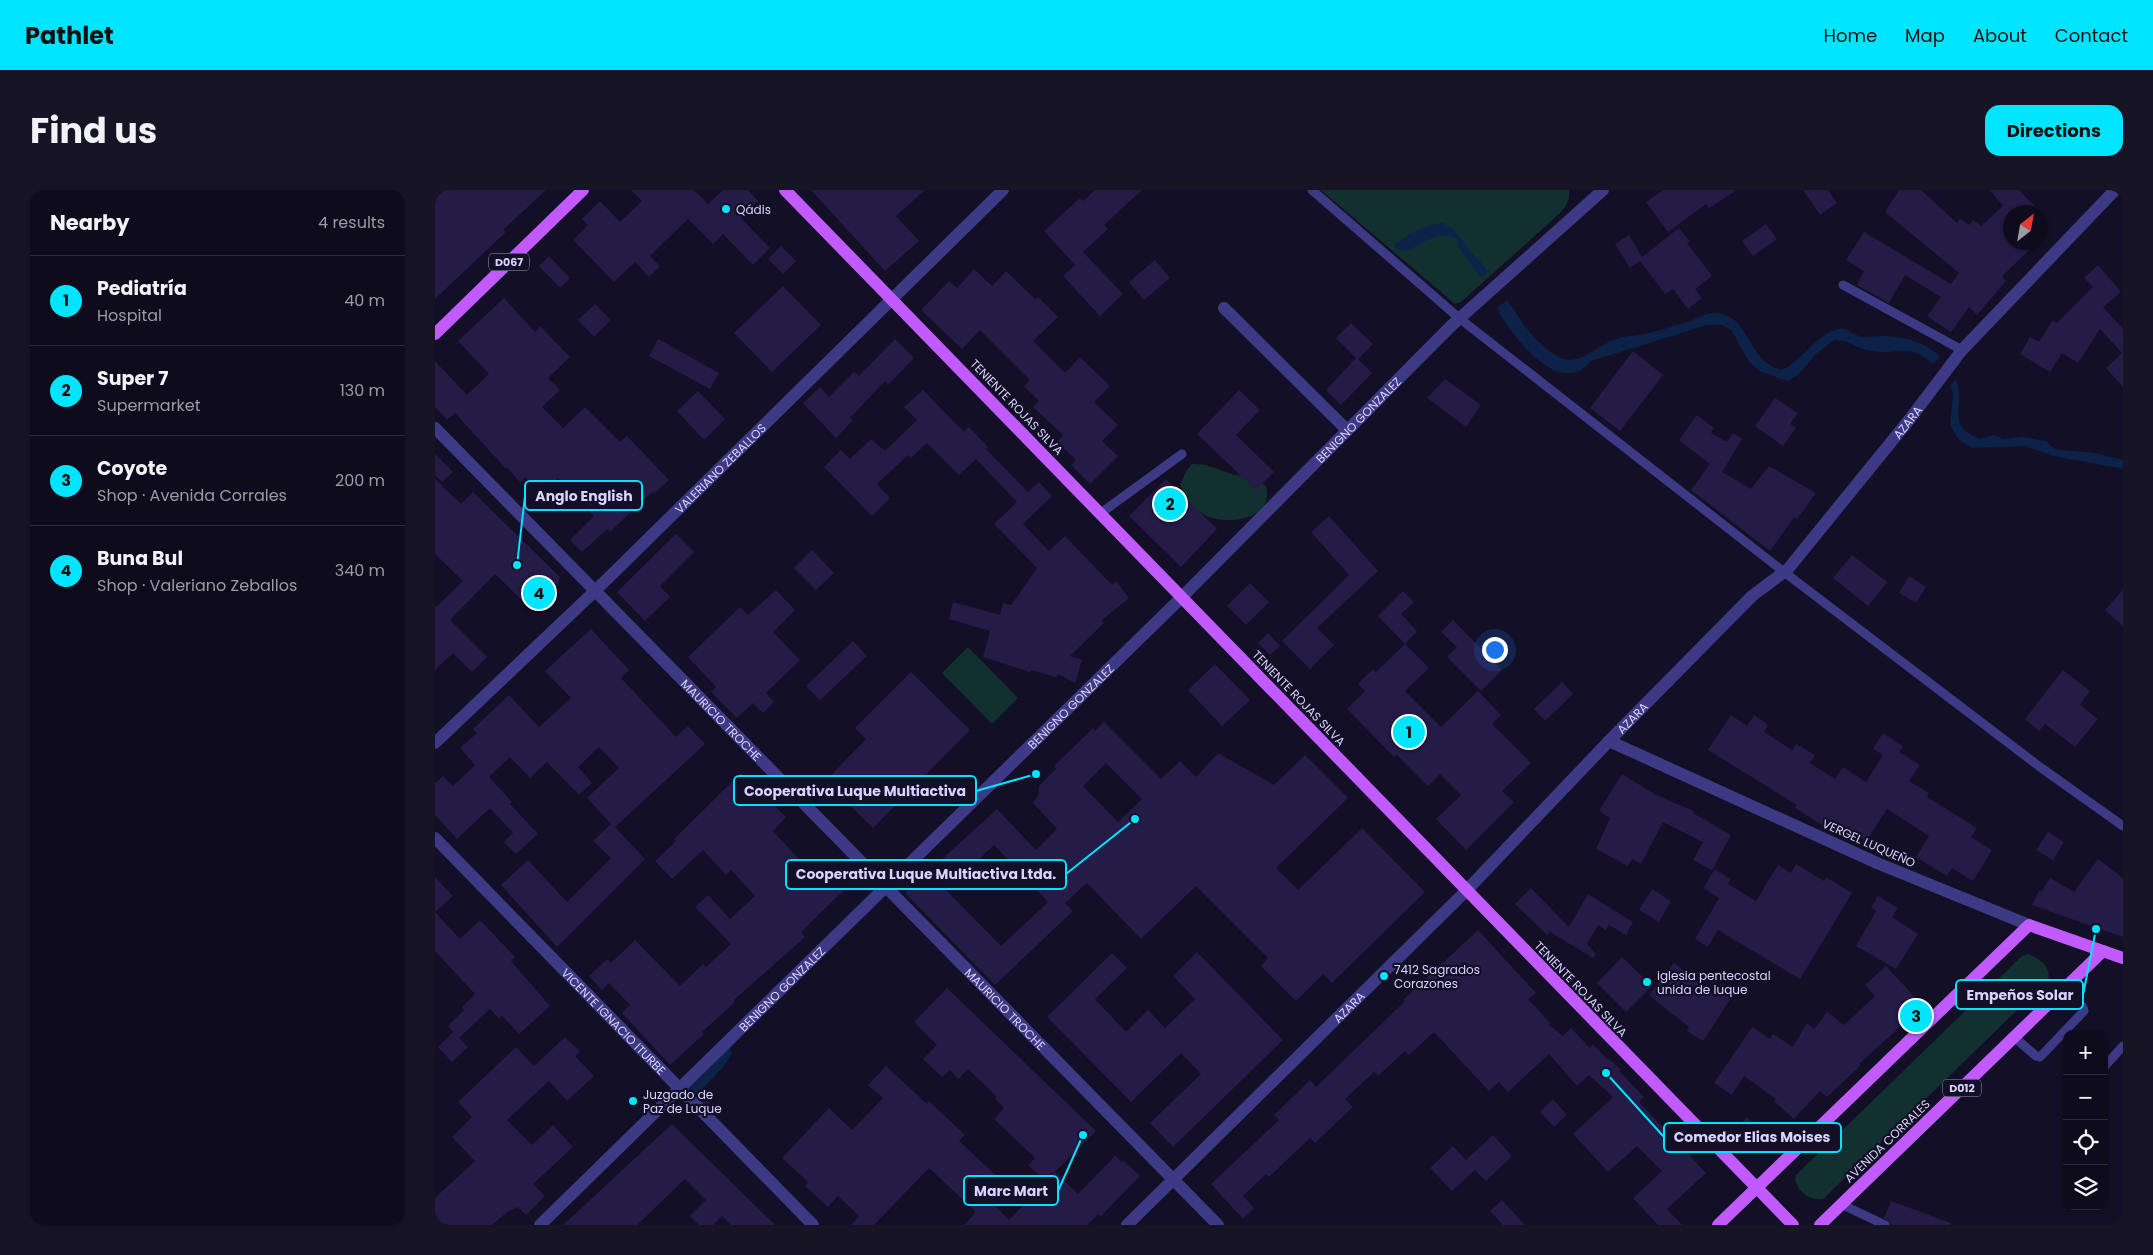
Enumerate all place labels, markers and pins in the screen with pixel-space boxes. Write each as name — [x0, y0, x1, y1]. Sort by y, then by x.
place label: Qádis — [736, 201, 771, 218]
marker: Qádis — [720, 203, 732, 215]
callout: Anglo English — [525, 481, 642, 510]
pin: 2 — [1154, 485, 1186, 523]
pin: 4 — [523, 574, 555, 612]
pin: 1 — [1393, 713, 1425, 751]
callout: Cooperativa Luque Multiactiva — [734, 776, 976, 805]
callout: Cooperativa Luque Multiactiva Ltda. — [786, 860, 1066, 889]
place label: 7412 Sagrados Corazones — [1394, 961, 1480, 992]
place label: iglesia pentecostal unida de luque — [1657, 967, 1771, 998]
marker: 7412 Sagrados Corazones — [1378, 970, 1390, 982]
marker: iglesia pentecostal unida de luque — [1641, 976, 1653, 988]
callout: Empeños Solar — [1956, 980, 2083, 1009]
pin: 3 — [1900, 997, 1932, 1035]
place label: Juzgado de Paz de Luque — [643, 1086, 722, 1117]
marker: Juzgado de Paz de Luque — [627, 1095, 639, 1107]
callout: Comedor Elias Moises — [1664, 1123, 1841, 1152]
callout: Marc Mart — [964, 1176, 1058, 1205]

